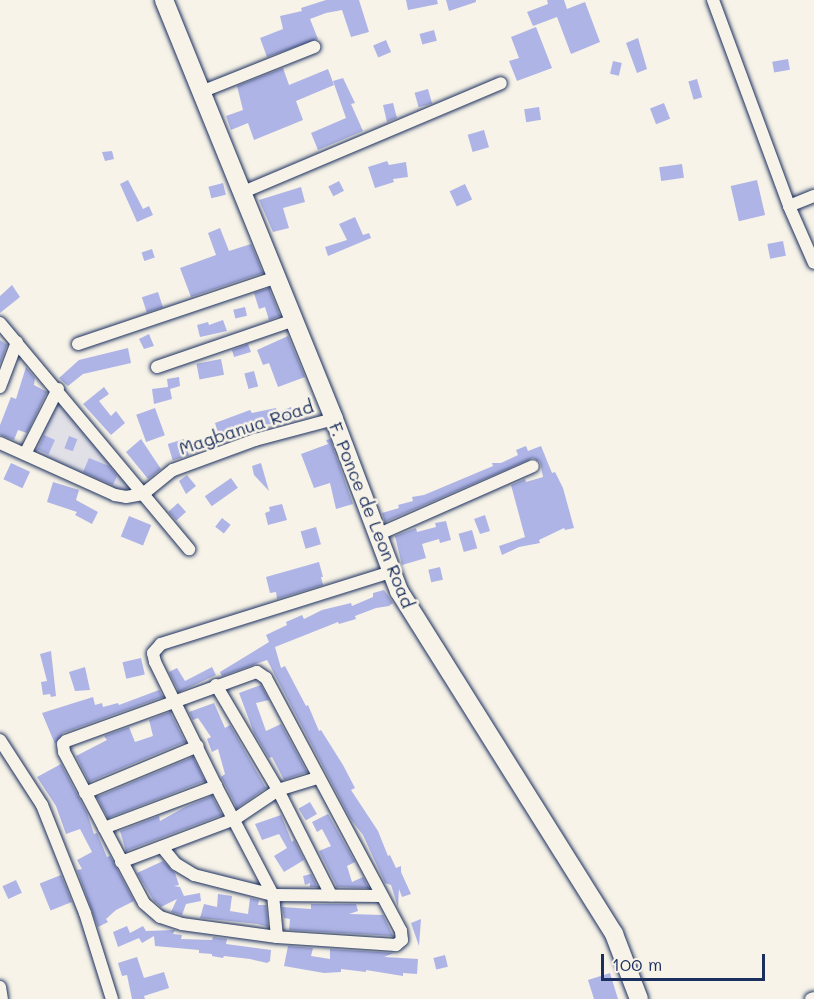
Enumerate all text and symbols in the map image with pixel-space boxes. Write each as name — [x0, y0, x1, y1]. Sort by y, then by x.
street label: Magbanua Road — [176, 395, 316, 459]
street label: F. Ponce de Leon Road — [325, 419, 419, 611]
scale bar — [604, 942, 768, 980]
text: 100 m — [612, 952, 662, 976]

